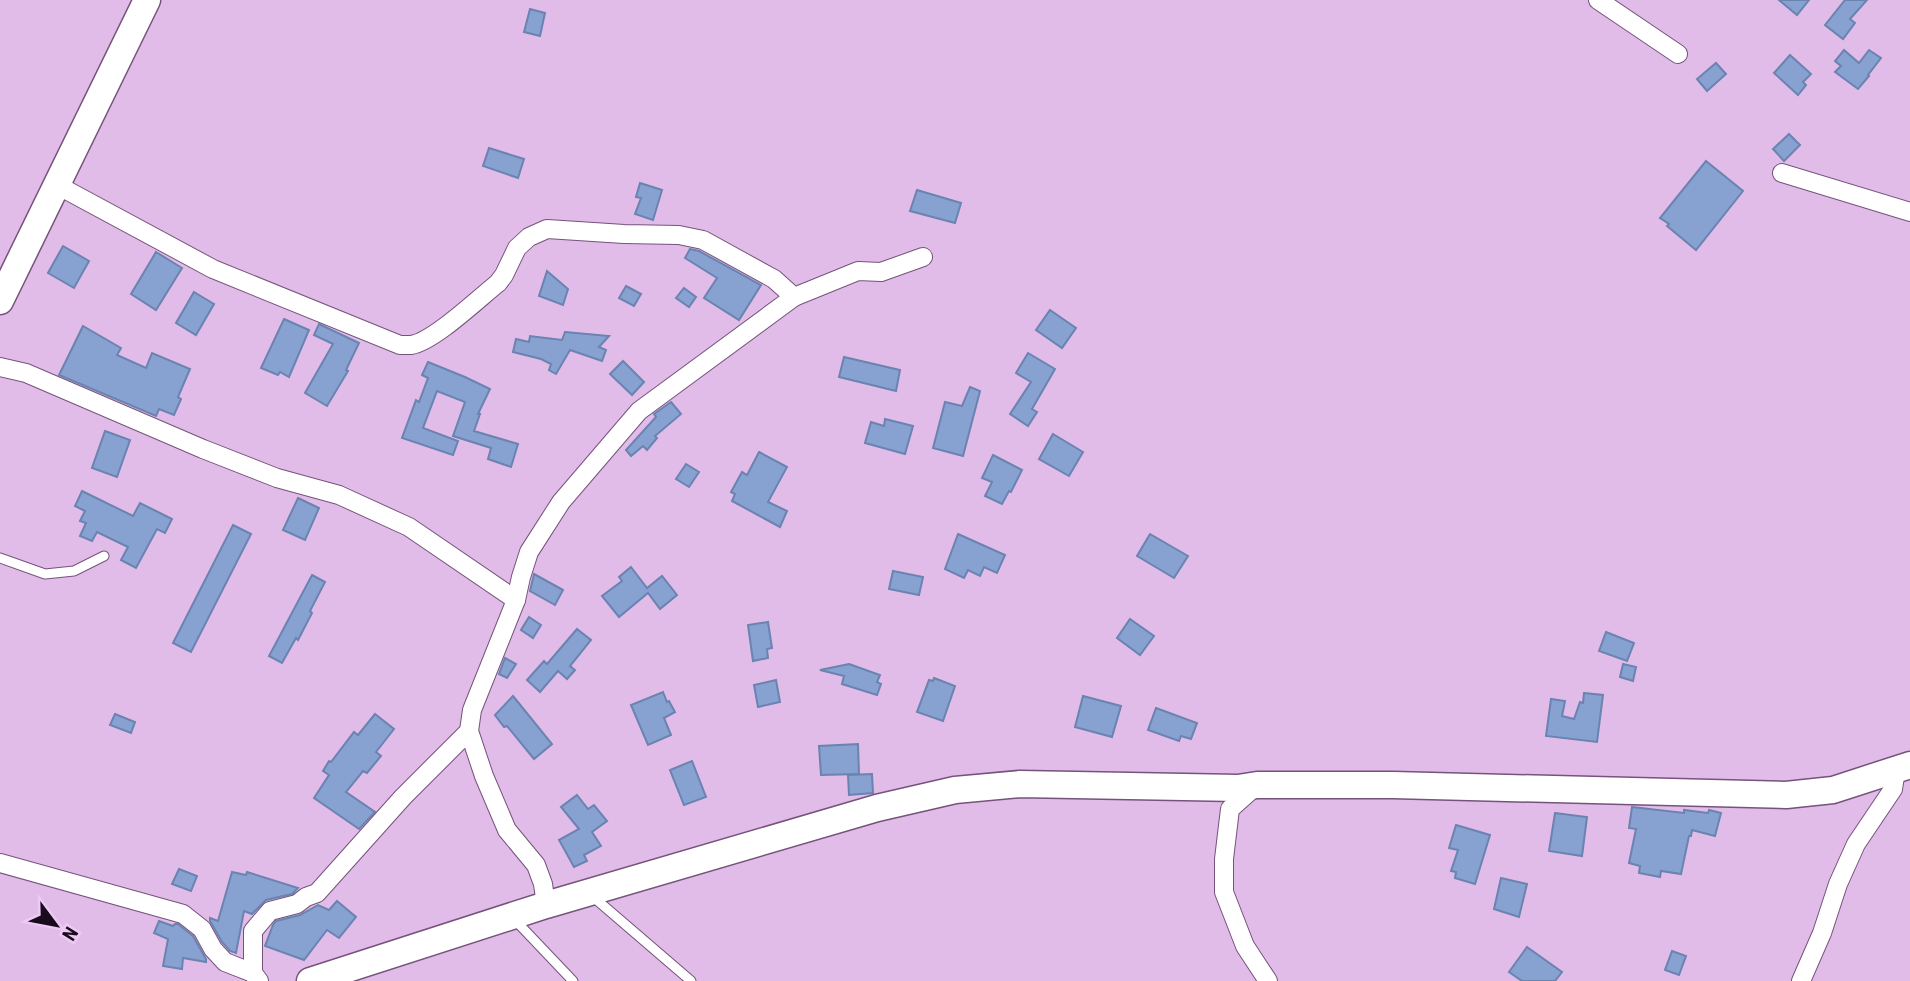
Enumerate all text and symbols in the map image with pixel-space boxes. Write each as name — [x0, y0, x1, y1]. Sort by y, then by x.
north arrow — [21, 890, 91, 960]
text: N — [57, 923, 83, 945]

